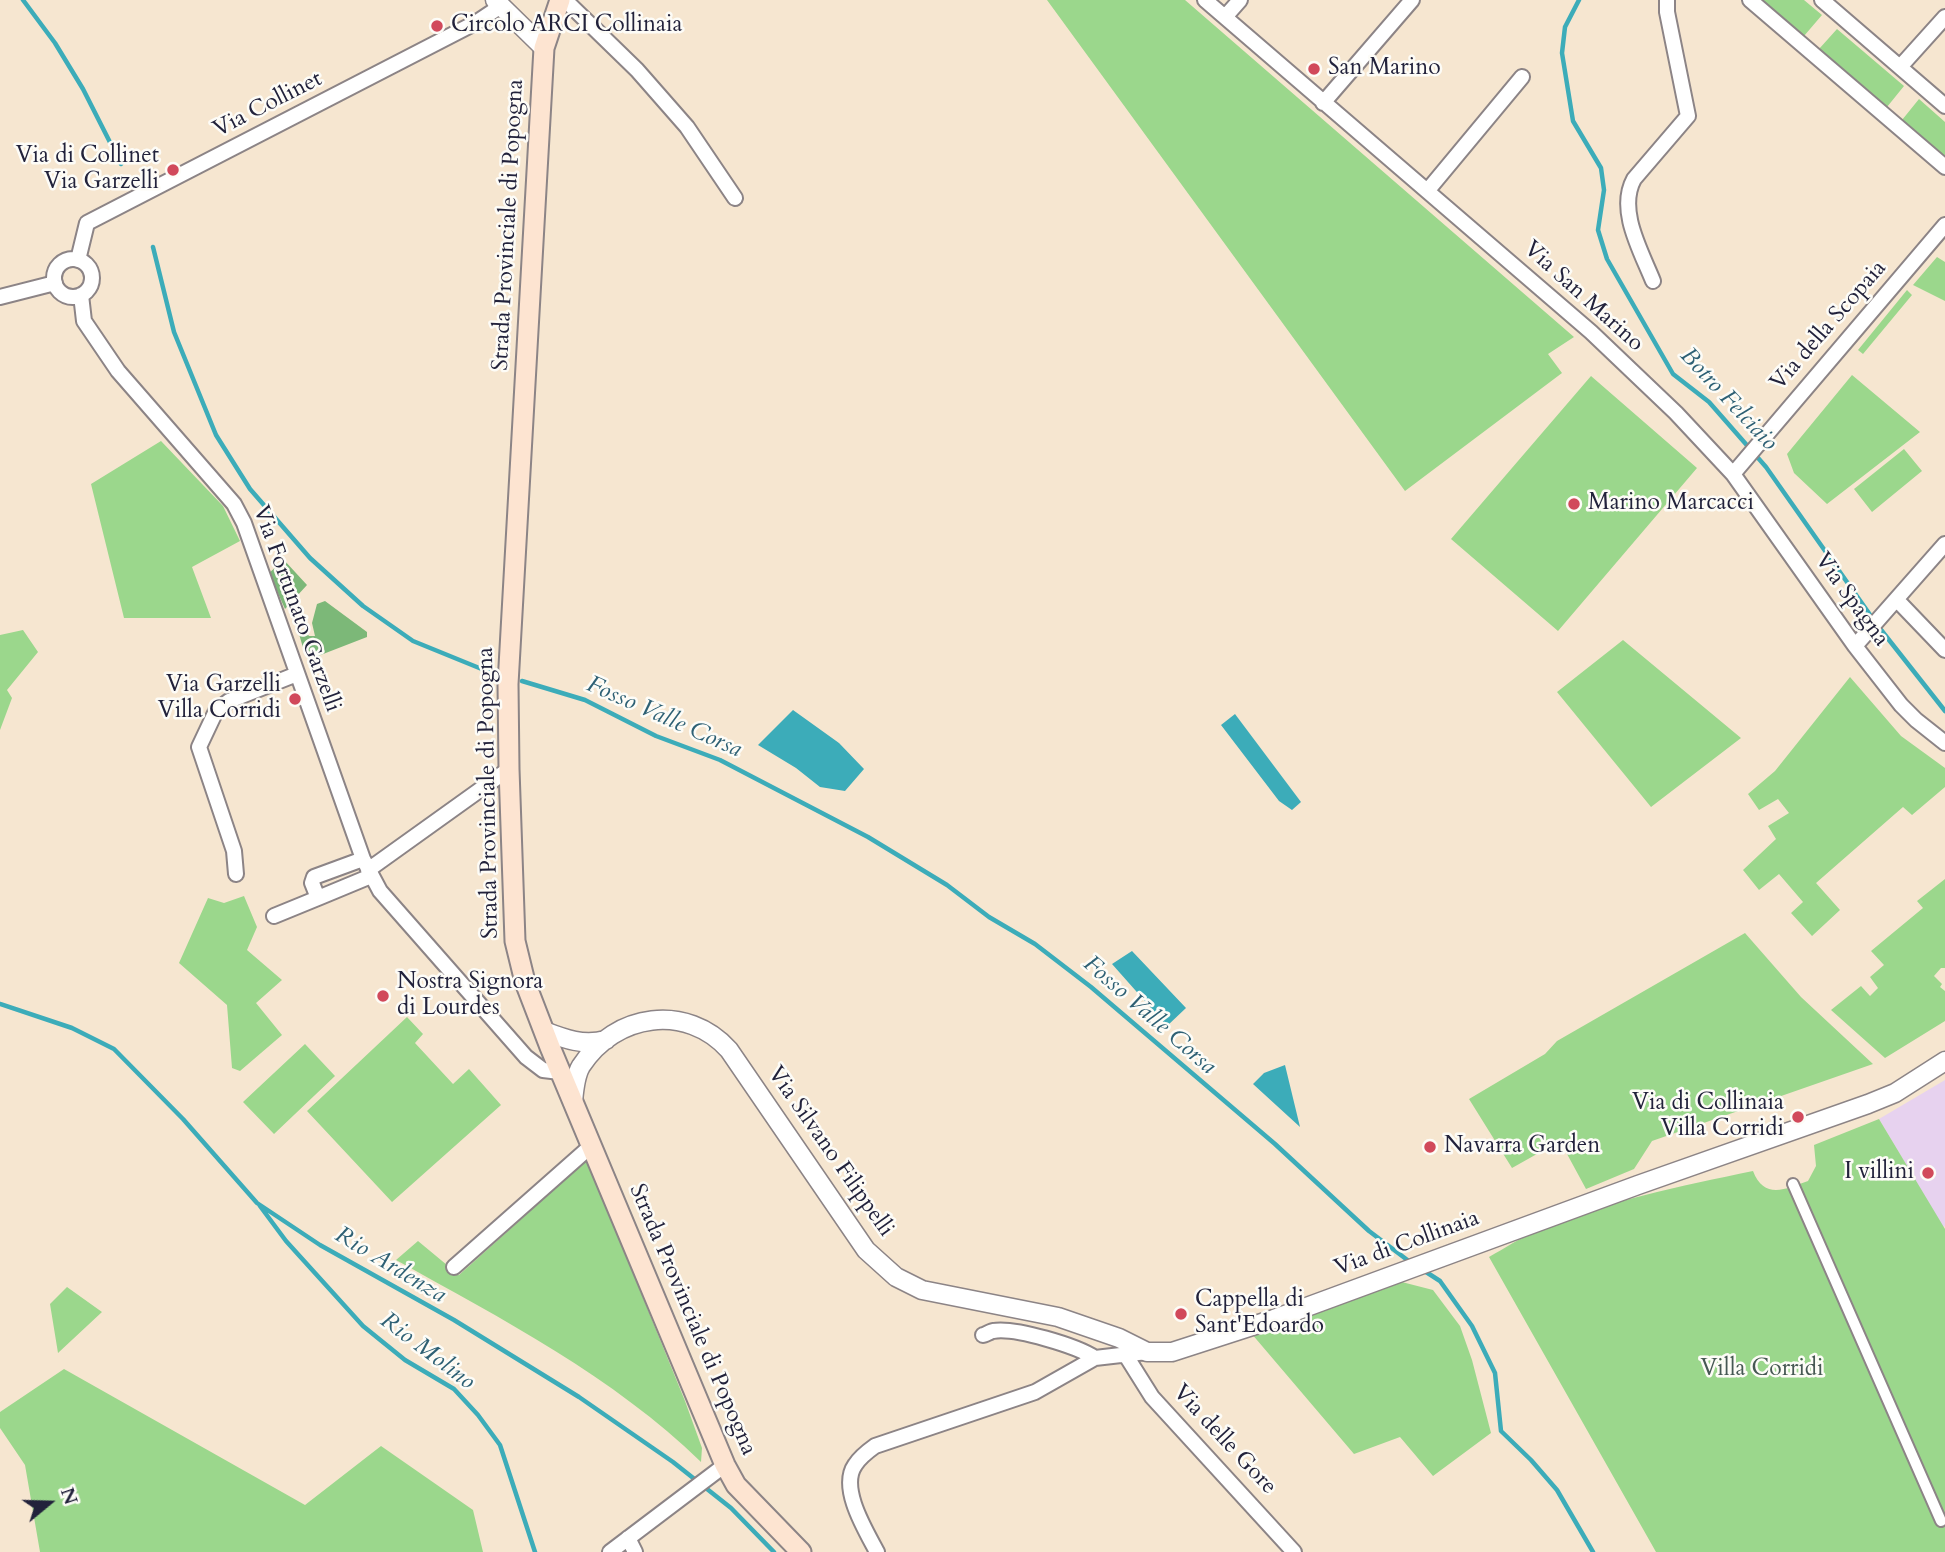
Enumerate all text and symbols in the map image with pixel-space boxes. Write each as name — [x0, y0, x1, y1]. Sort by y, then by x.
place label: Circolo ARCI Collinaia — [451, 12, 682, 40]
marker: Circolo ARCI Collinaia — [429, 18, 445, 34]
place label: San Marino — [1328, 55, 1441, 83]
marker: San Marino — [1306, 61, 1322, 77]
street label: Via Collinet — [209, 66, 327, 144]
street label: Strada Provinciale di Popogna — [488, 79, 530, 371]
place label: Via di Collinet Via Garzelli — [16, 143, 159, 197]
marker: Via di Collinet Via Garzelli — [165, 162, 181, 178]
street label: Via San Marino — [1517, 236, 1649, 358]
street label: Via della Scopaia — [1765, 255, 1893, 397]
water label: Botro Felciaio — [1673, 342, 1783, 458]
place label: Marino Marcacci — [1588, 490, 1754, 518]
marker: Marino Marcacci — [1566, 496, 1582, 512]
street label: Via Fortunato Garzelli — [246, 502, 346, 716]
street label: Via Spagna — [1808, 548, 1894, 652]
street label: Strada Provinciale di Popogna — [473, 647, 505, 939]
water label: Fosso Valle Corsa — [582, 671, 746, 765]
place label: Via Garzelli Villa Corridi — [158, 672, 281, 726]
marker: Via Garzelli Villa Corridi — [287, 691, 303, 707]
water label: Fosso Valle Corsa — [1077, 950, 1221, 1082]
place label: Nostra Signora di Lourdes — [397, 969, 543, 1023]
marker: Nostra Signora di Lourdes — [375, 988, 391, 1004]
street label: Via Silvano Filippelli — [761, 1062, 899, 1242]
place label: Via di Collinaia Villa Corridi — [1632, 1090, 1784, 1144]
marker: Via di Collinaia Villa Corridi — [1790, 1109, 1806, 1125]
place label: Navarra Garden — [1444, 1133, 1600, 1161]
marker: Navarra Garden — [1422, 1139, 1438, 1155]
place label: I villini — [1844, 1159, 1914, 1187]
marker: I villini — [1920, 1165, 1936, 1181]
street label: Strada Provinciale di Popogna — [622, 1180, 762, 1460]
street label: Via di Collinaia — [1331, 1205, 1483, 1283]
water label: Rio Ardenza — [329, 1222, 451, 1310]
place label: Cappella di Sant'Edoardo — [1195, 1287, 1324, 1341]
marker: Cappella di Sant'Edoardo — [1173, 1306, 1189, 1322]
water label: Rio Molino — [374, 1307, 480, 1397]
park label: Villa Corridi — [1700, 1356, 1824, 1384]
street label: Via delle Gore — [1166, 1379, 1282, 1501]
north arrow — [14, 1468, 84, 1538]
text: N — [54, 1484, 84, 1508]

